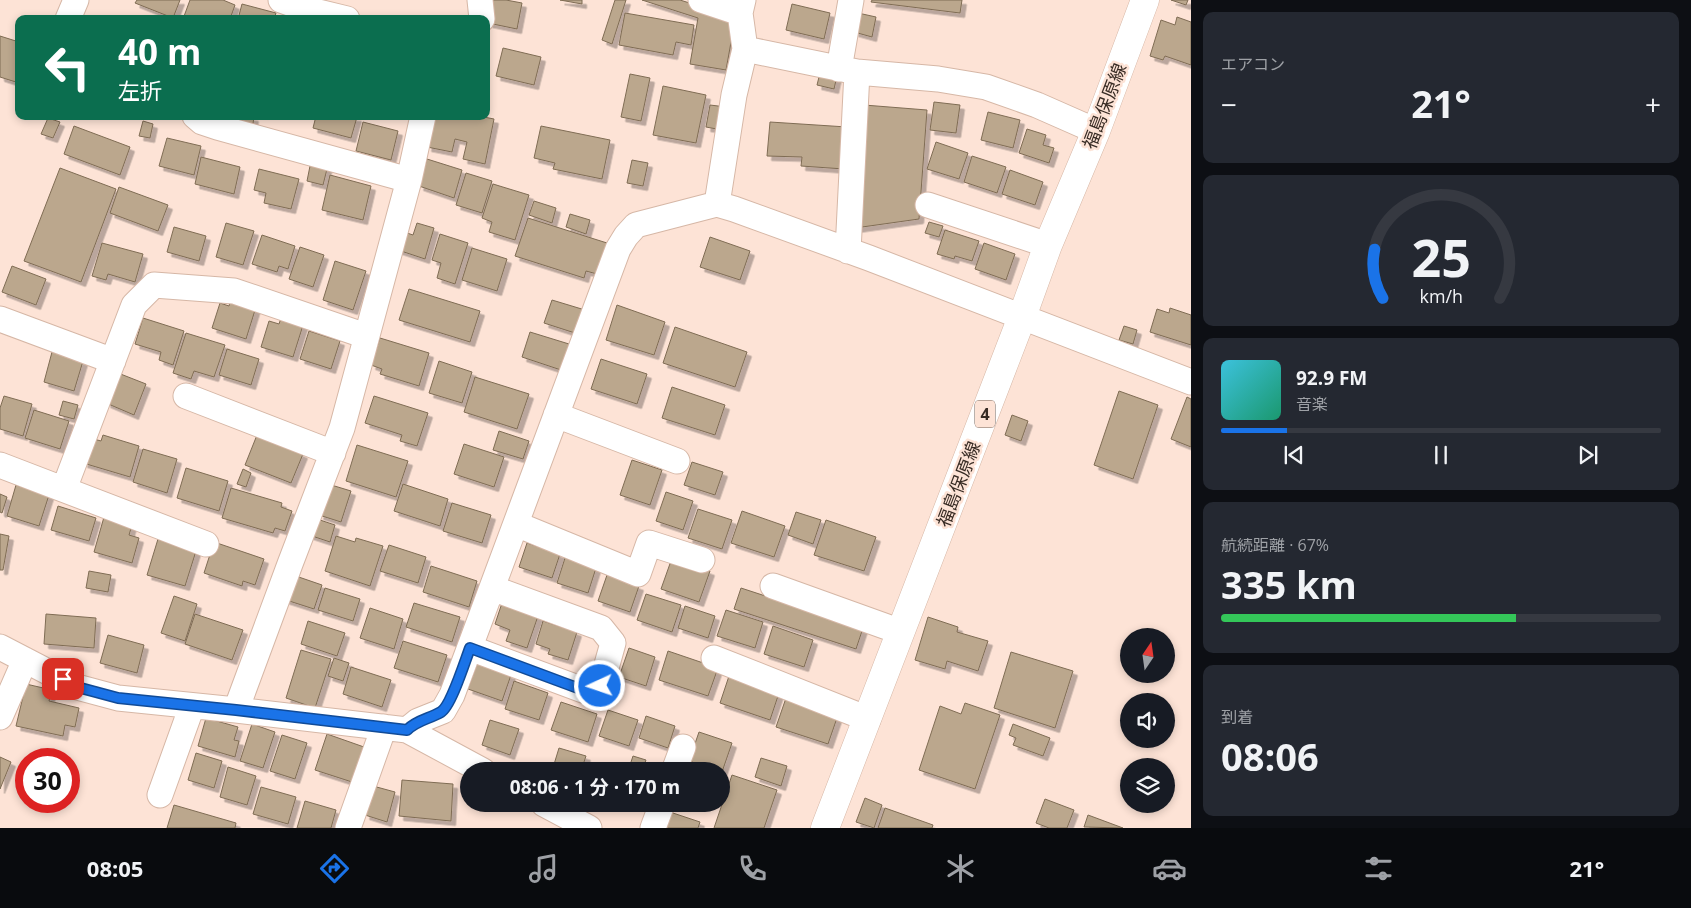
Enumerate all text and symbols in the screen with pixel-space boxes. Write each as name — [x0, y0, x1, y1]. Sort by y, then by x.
text: 40 m — [118, 28, 201, 75]
icon: left — [35, 35, 100, 100]
text: エアコン — [1221, 53, 1285, 75]
street label: 福島保原線 — [1077, 60, 1131, 152]
text: 左折 — [118, 75, 162, 105]
text: 21° — [1411, 77, 1471, 129]
text: − — [1221, 85, 1237, 123]
text: + — [1645, 85, 1661, 123]
text: 25 — [1411, 221, 1471, 292]
text: km/h — [1419, 284, 1463, 308]
text: 92.9 FM — [1296, 365, 1367, 391]
text: 音楽 — [1296, 393, 1328, 415]
road number: 4 — [975, 400, 995, 428]
street label: 福島保原線 — [931, 438, 985, 530]
icon: previous — [1280, 441, 1308, 469]
icon: pause — [1427, 441, 1455, 469]
icon: next — [1574, 441, 1602, 469]
text: 航続距離 · 67% — [1221, 534, 1329, 556]
text: 335 km — [1221, 558, 1357, 610]
north arrow — [1120, 628, 1175, 682]
map controls — [1120, 628, 1175, 813]
pin — [42, 658, 84, 700]
position arrow — [573, 659, 625, 711]
icon: arrive — [49, 665, 77, 693]
button: sound — [1120, 693, 1175, 748]
text: 到着 — [1221, 706, 1253, 728]
text: 08:06 — [1221, 730, 1319, 782]
speed limit sign: 30 — [15, 748, 80, 813]
button: layers — [1120, 758, 1175, 813]
text: 08:06 · 1 分 · 170 m — [510, 774, 680, 800]
icon: directions — [317, 851, 352, 886]
icon: music — [526, 851, 561, 886]
icon: phone — [735, 851, 770, 886]
icon: climate — [943, 851, 978, 886]
icon: car — [1152, 851, 1187, 886]
icon: filters — [1361, 851, 1396, 886]
text: 08:05 — [87, 853, 143, 883]
text: 21° — [1569, 853, 1604, 883]

